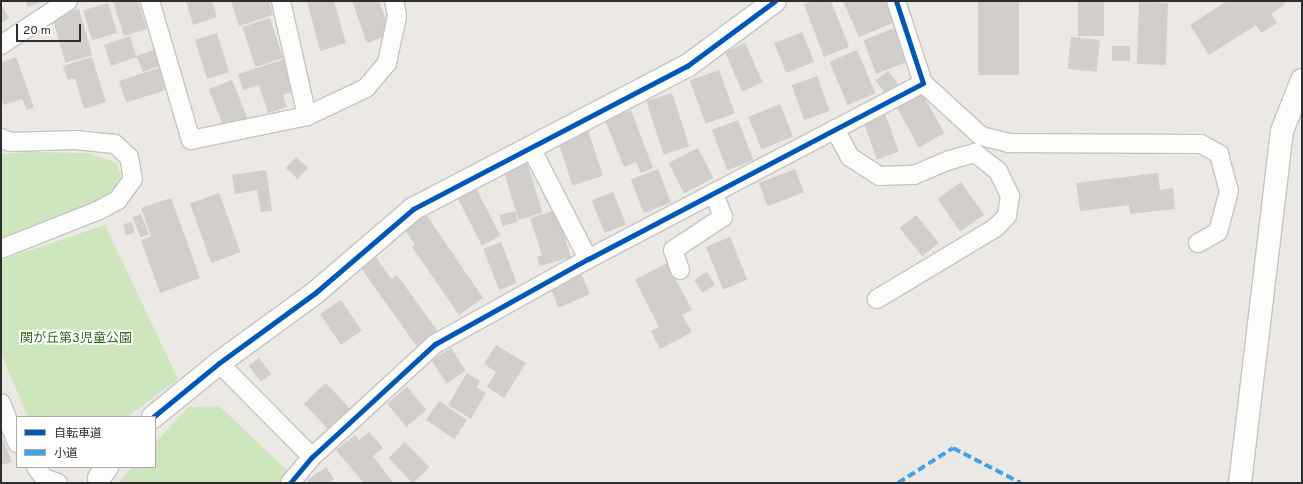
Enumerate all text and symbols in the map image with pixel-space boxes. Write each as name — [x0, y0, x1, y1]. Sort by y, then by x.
scale bar — [18, 16, 83, 42]
text: 20 m — [23, 23, 51, 39]
park label: 関が丘第3児童公園 — [20, 331, 132, 347]
legend — [16, 416, 156, 468]
text: 自転車道 — [54, 426, 102, 442]
text: 小道 — [54, 446, 78, 462]

